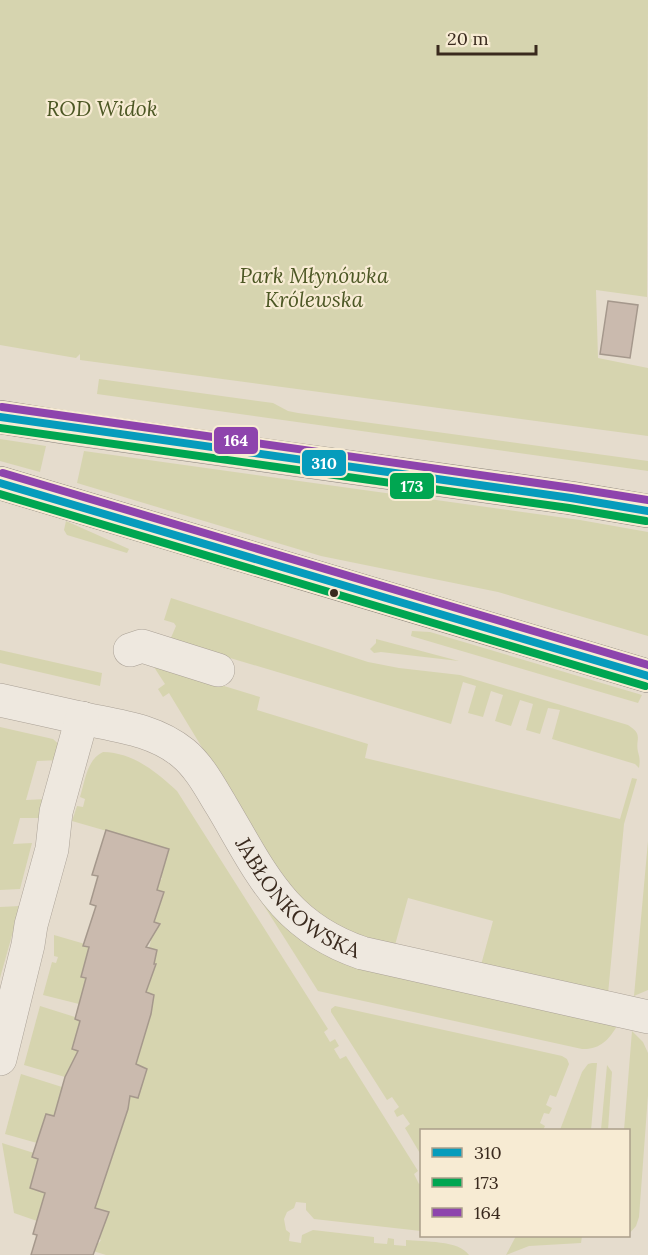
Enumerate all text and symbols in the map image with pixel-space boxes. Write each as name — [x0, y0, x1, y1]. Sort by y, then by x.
scale bar — [438, 18, 536, 56]
text: 20 m — [447, 27, 489, 50]
park label: ROD Widok — [46, 95, 158, 122]
park label: Park Młynówka Królewska — [240, 262, 389, 313]
line badge: 164 — [213, 426, 259, 455]
text: 164 — [224, 430, 248, 450]
line badge: 310 — [301, 449, 347, 477]
text: 310 — [311, 453, 337, 473]
line badge: 173 — [389, 472, 435, 500]
text: 173 — [401, 476, 424, 496]
unlabelled marker — [328, 587, 340, 599]
street label: JABŁONKOWSKA — [229, 831, 365, 964]
legend — [420, 1129, 630, 1237]
text: 310 — [474, 1141, 502, 1164]
text: 173 — [474, 1171, 499, 1194]
text: 164 — [474, 1201, 501, 1224]

